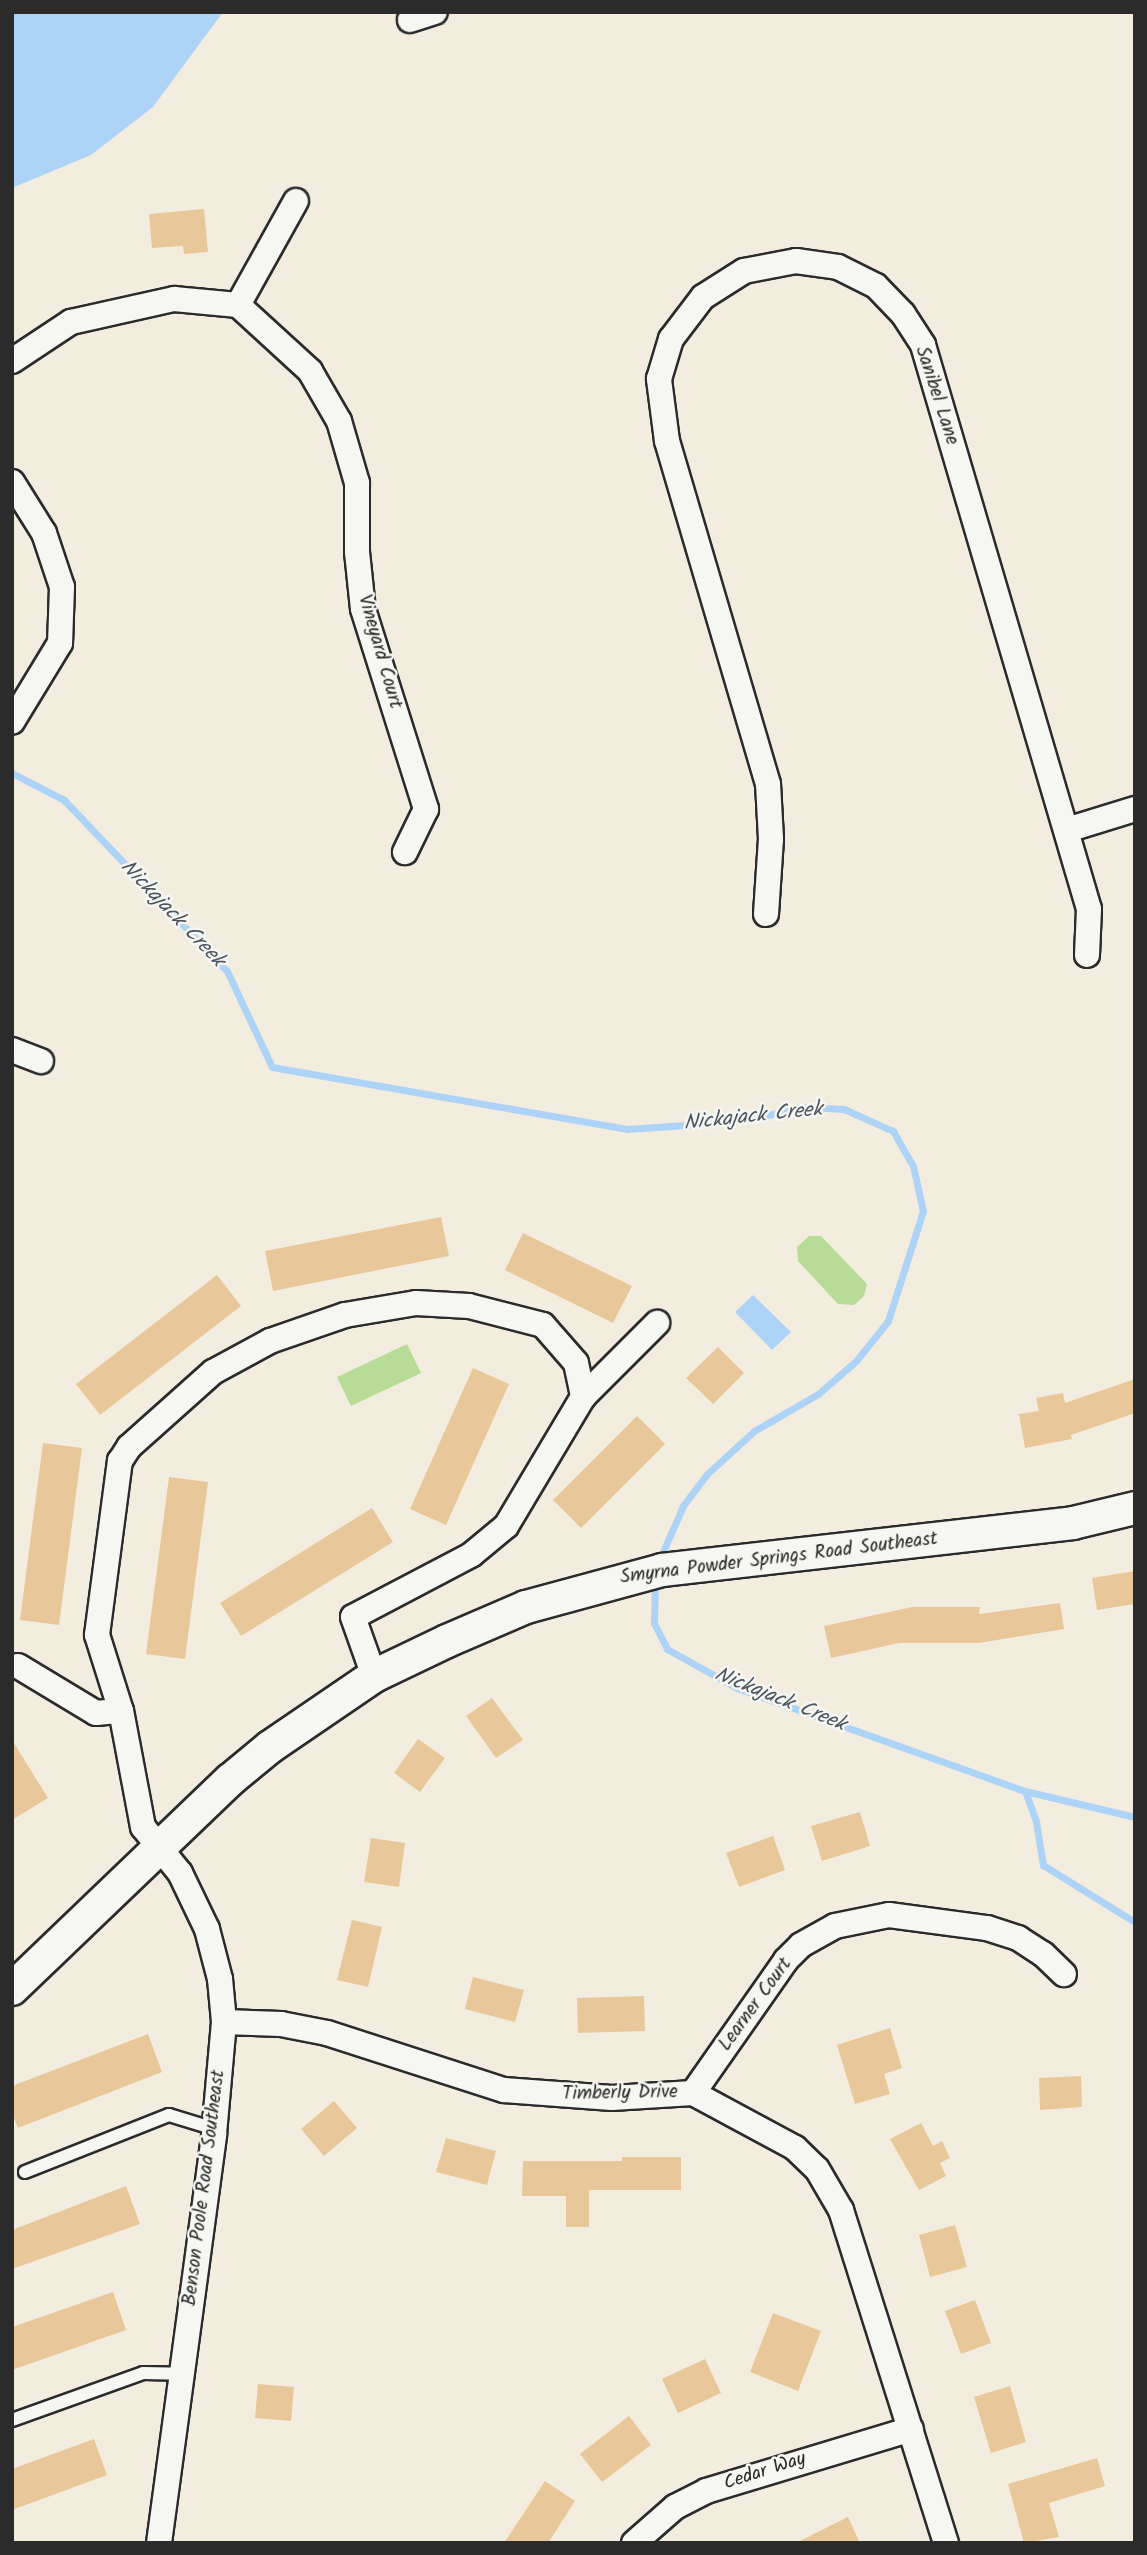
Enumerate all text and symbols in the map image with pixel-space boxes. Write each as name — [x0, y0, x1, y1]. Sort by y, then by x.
street label: Sanibel Lane — [909, 344, 963, 448]
street label: Vineyard Court — [352, 592, 406, 712]
water label: Nickajack Creek — [115, 855, 229, 973]
water label: Nickajack Creek — [682, 1097, 824, 1137]
street label: Smyrna Powder Springs Road Southeast — [619, 1528, 939, 1590]
water label: Nickajack Creek — [711, 1662, 849, 1738]
street label: Learner Court — [715, 1954, 797, 2056]
street label: Benson Poole Road Southeast — [179, 2069, 231, 2307]
street label: Timberly Drive — [562, 2082, 678, 2106]
street label: Cedar Way — [721, 2448, 809, 2496]

